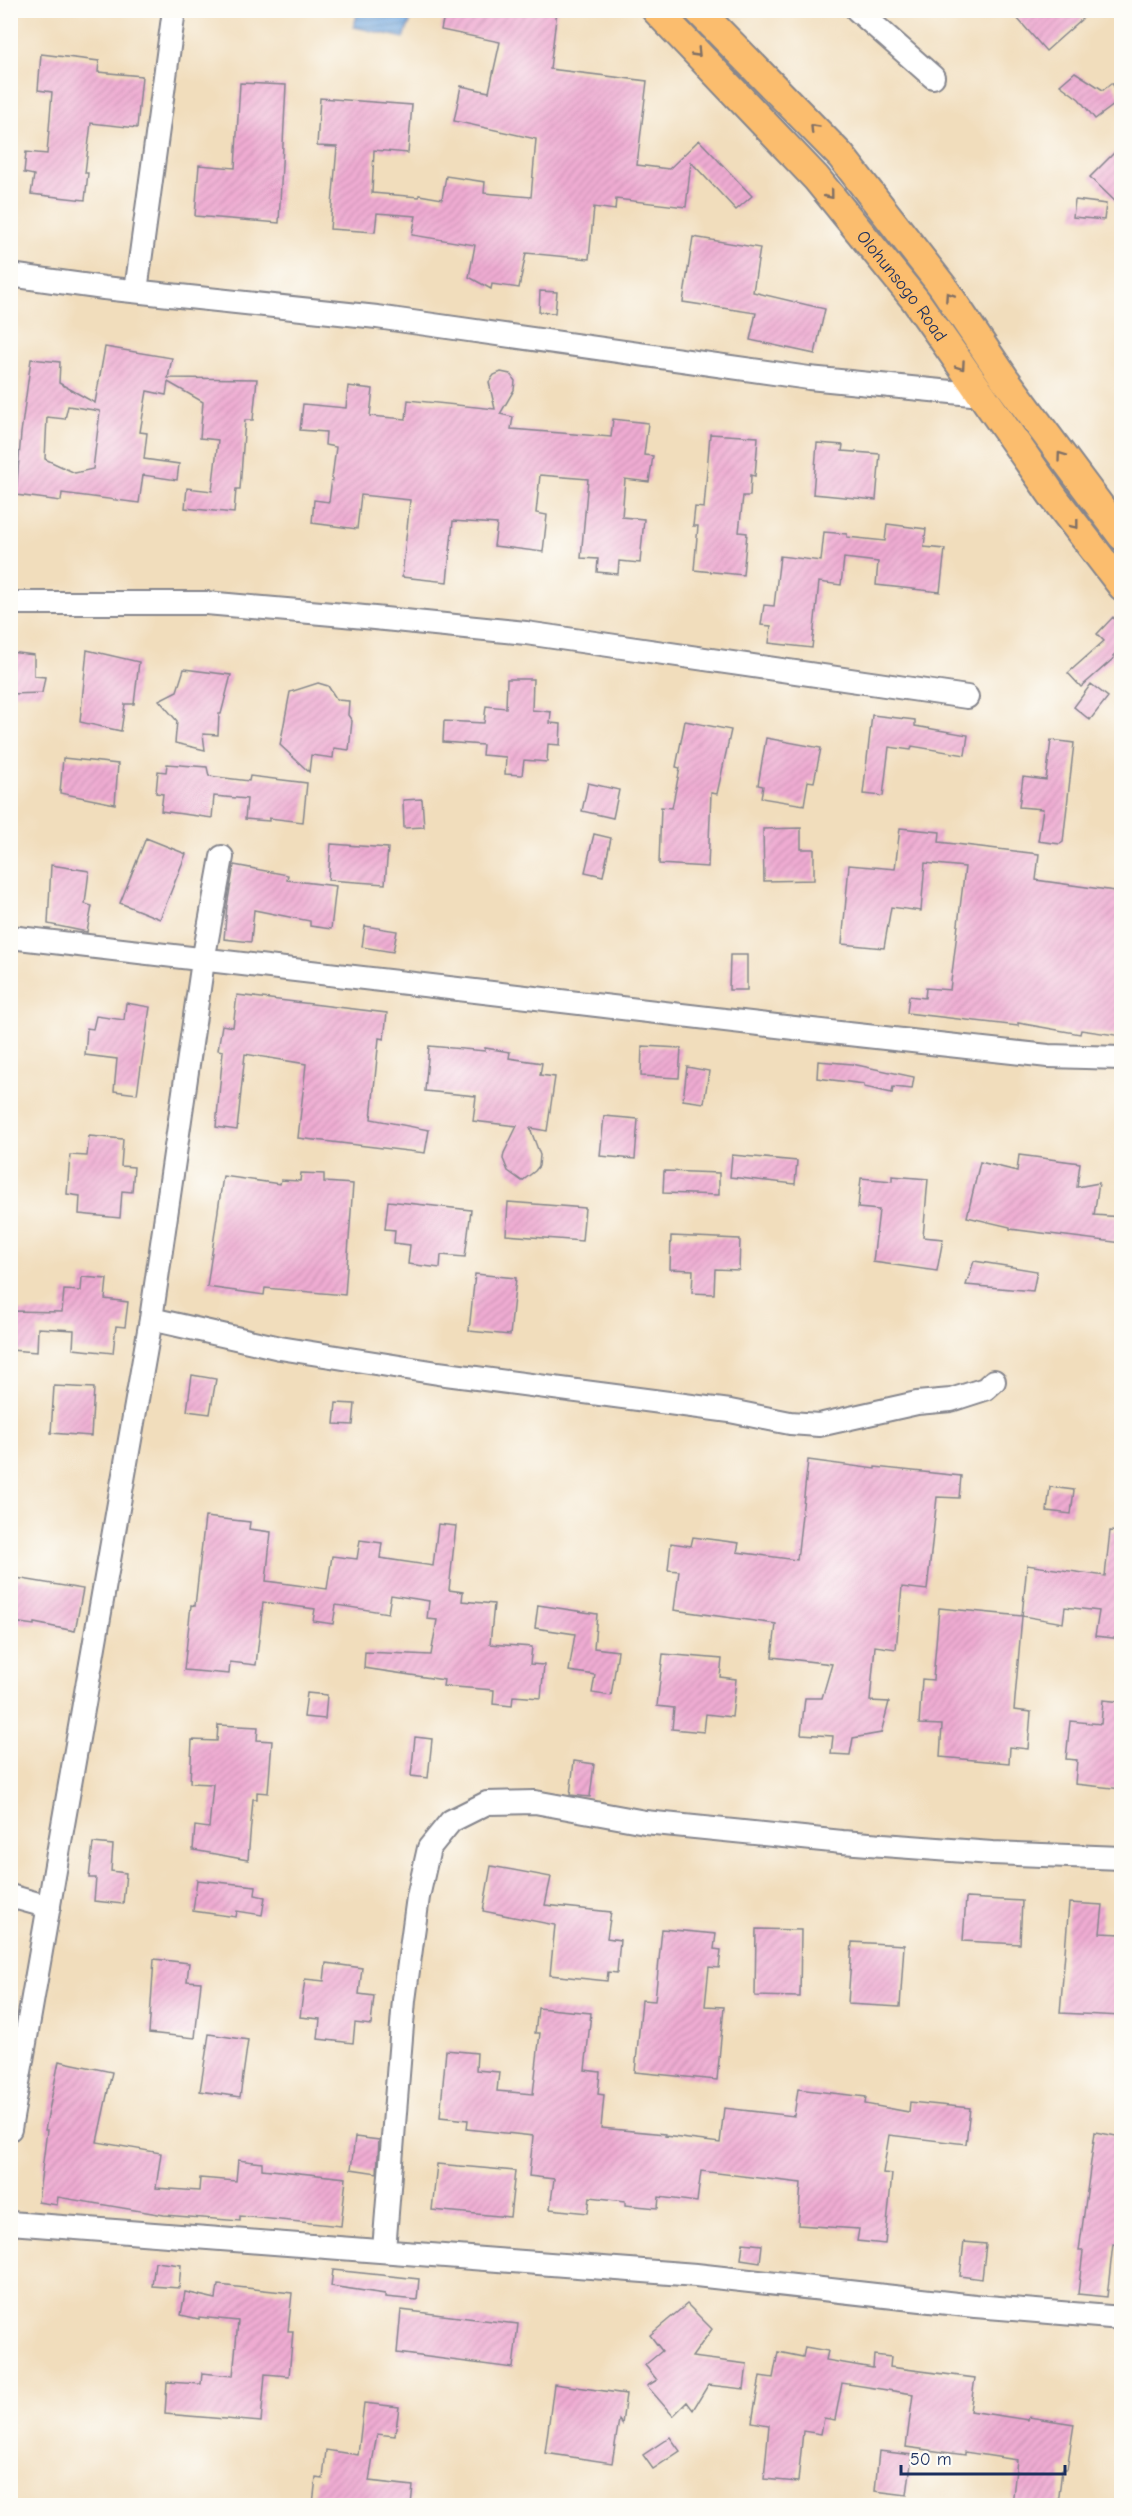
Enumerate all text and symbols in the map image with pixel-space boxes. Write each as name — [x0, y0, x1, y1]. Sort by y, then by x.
one-way arrow — [689, 45, 700, 56]
one-way arrow — [810, 125, 821, 136]
one-way arrow — [823, 188, 834, 199]
street label: Olohunsogo Road — [852, 226, 952, 345]
one-way arrow — [945, 292, 956, 303]
one-way arrow — [954, 360, 965, 371]
one-way arrow — [1057, 451, 1068, 462]
one-way arrow — [1067, 518, 1078, 529]
scale bar — [901, 2438, 1064, 2476]
text: 50 m — [910, 2449, 952, 2470]

